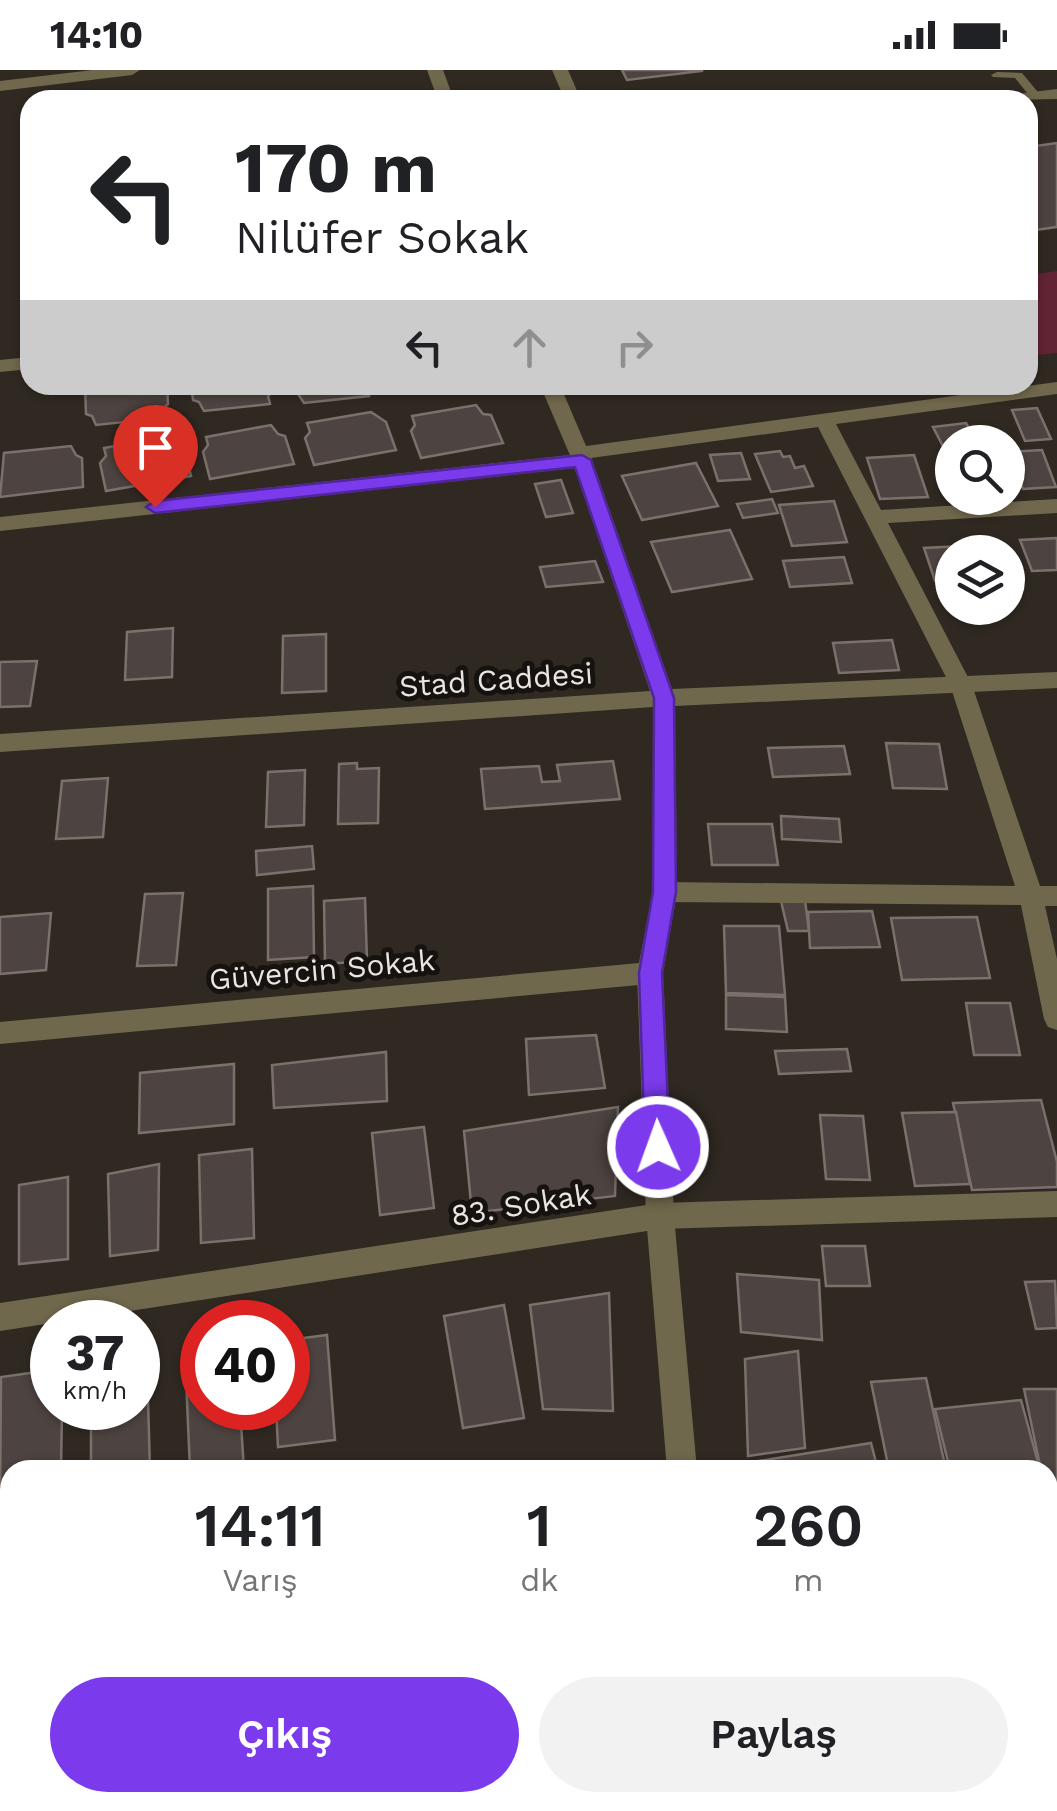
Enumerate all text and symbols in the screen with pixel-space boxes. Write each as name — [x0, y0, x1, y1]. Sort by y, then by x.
text: 14:10 — [50, 13, 143, 57]
text: 170 m — [235, 127, 437, 209]
icon: left — [70, 130, 200, 260]
text: Nilüfer Sokak — [235, 211, 529, 264]
icon: left — [397, 320, 452, 375]
icon: ahead — [502, 320, 557, 375]
icon: right — [607, 320, 662, 375]
pin — [113, 405, 198, 508]
icon: arrive — [128, 420, 183, 475]
map controls — [935, 425, 1025, 625]
button: search — [935, 425, 1025, 515]
button: layers — [935, 535, 1025, 625]
street label: Stad Caddesi — [398, 655, 594, 704]
street label: Güvercin Sokak — [208, 942, 436, 997]
position arrow — [606, 1095, 710, 1199]
street label: 83. Sokak — [448, 1176, 594, 1233]
speed limit sign: 40 — [180, 1300, 310, 1430]
text: 37 — [66, 1323, 124, 1382]
text: km/h — [63, 1376, 127, 1405]
text: 14:11 — [195, 1490, 326, 1561]
text: 1 — [527, 1490, 552, 1561]
text: 260 — [753, 1490, 863, 1561]
text: Varış — [222, 1561, 298, 1599]
text: dk — [520, 1561, 558, 1599]
text: m — [793, 1561, 823, 1599]
button: Çıkış — [50, 1677, 519, 1792]
button: Paylaş — [539, 1677, 1008, 1792]

